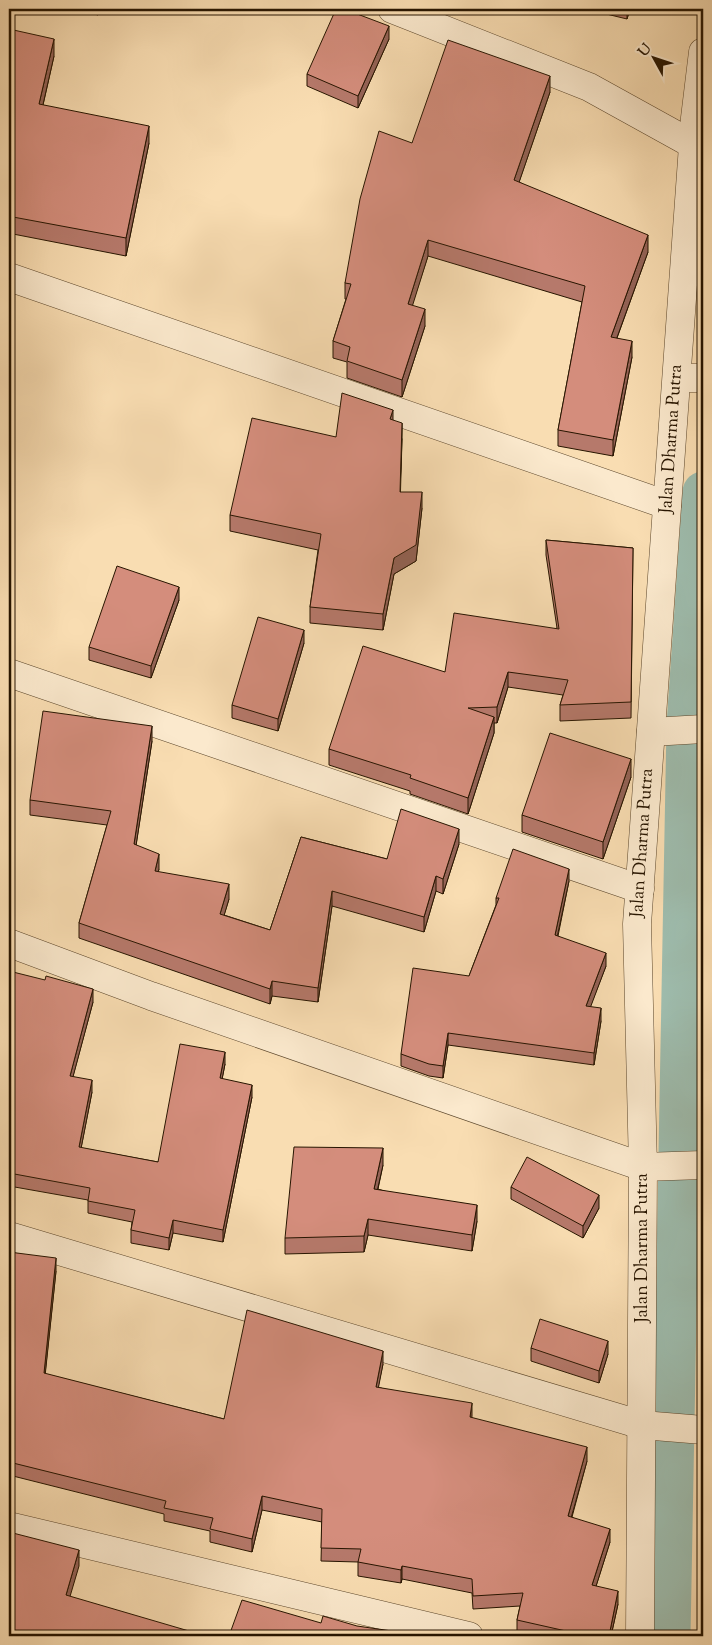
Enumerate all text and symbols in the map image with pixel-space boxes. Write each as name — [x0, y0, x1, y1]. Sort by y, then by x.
north arrow — [630, 32, 680, 82]
text: U — [634, 40, 657, 62]
street label: Jalan Dharma Putra — [654, 364, 690, 515]
street label: Jalan Dharma Putra — [625, 768, 661, 919]
street label: Jalan Dharma Putra — [630, 1173, 656, 1324]

